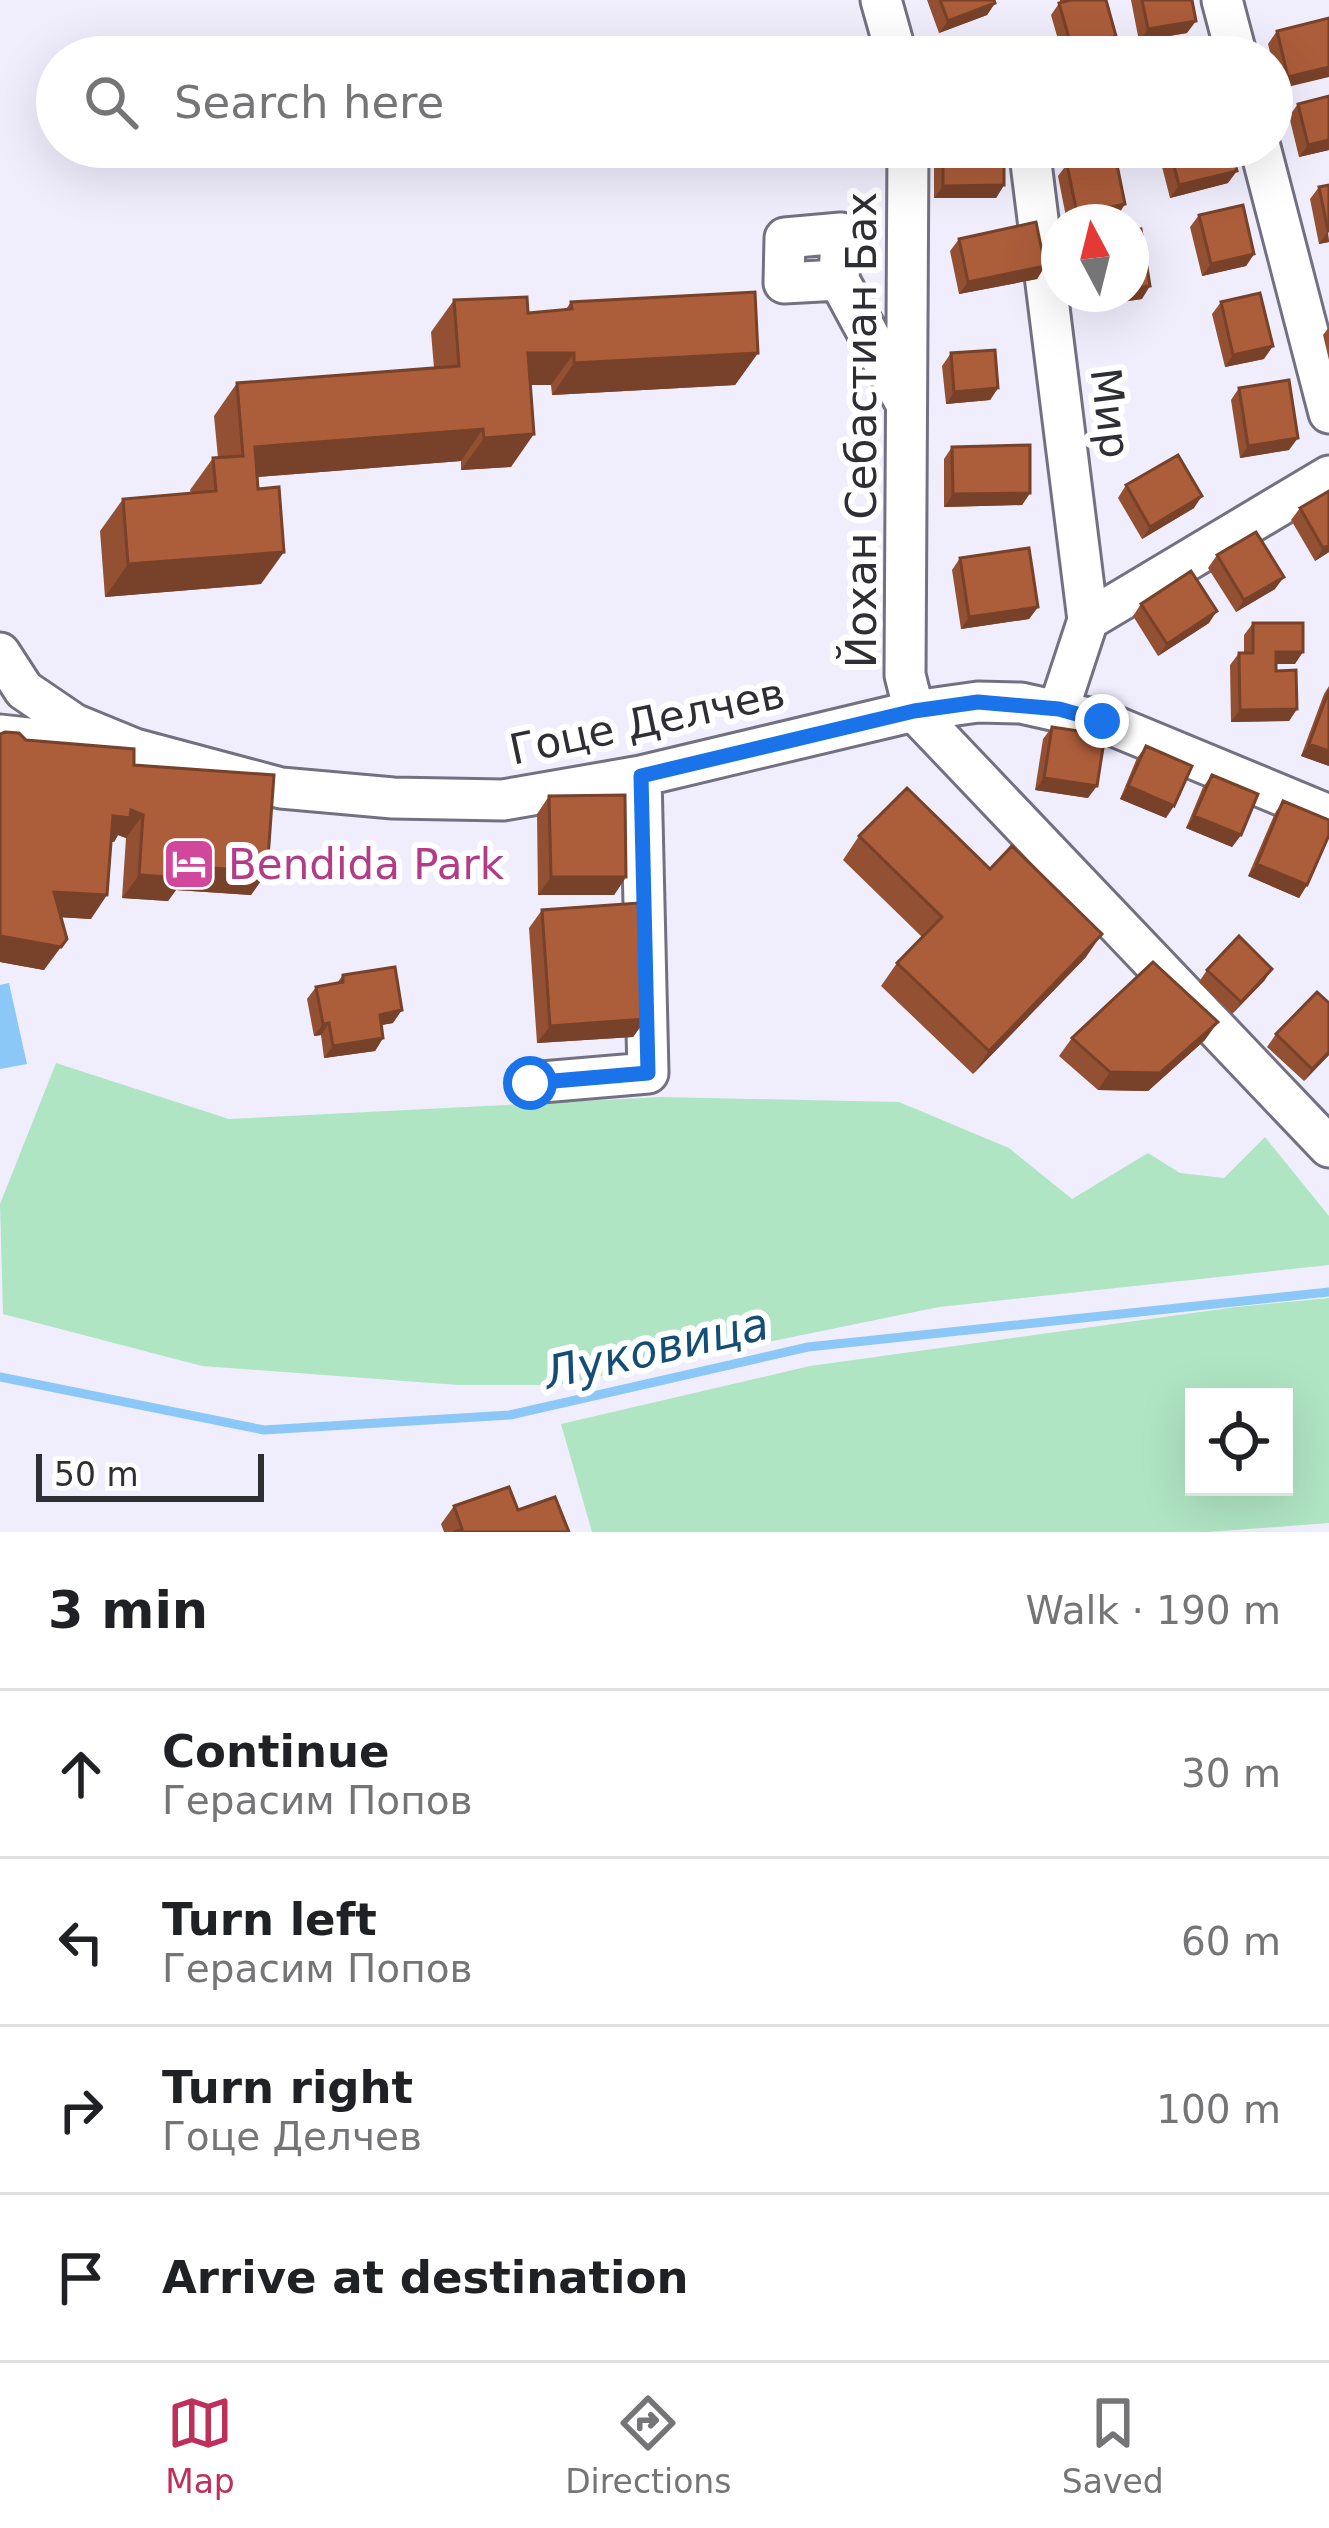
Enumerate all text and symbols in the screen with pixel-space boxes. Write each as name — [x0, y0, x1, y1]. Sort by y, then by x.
search box — [36, 36, 1293, 168]
icon: search — [78, 69, 144, 135]
text: Search here — [174, 76, 444, 129]
street label: Йохан Себастиан Бах — [836, 192, 886, 668]
north arrow — [1041, 204, 1149, 312]
street label: Мир — [1081, 365, 1140, 461]
street label: Гоце Делчев — [505, 668, 789, 775]
route end — [1075, 694, 1129, 748]
hotel icon: Bendida Park — [161, 836, 217, 892]
place label: Bendida Park — [228, 840, 505, 889]
route start — [503, 1056, 557, 1110]
water label: Луковица — [537, 1297, 774, 1401]
map controls — [1185, 1388, 1293, 1496]
button: locate — [1185, 1388, 1293, 1496]
scale bar — [36, 1448, 264, 1501]
text: 50 m — [54, 1455, 139, 1494]
text: 3 min — [48, 1581, 208, 1640]
text: Walk · 190 m — [1026, 1588, 1281, 1633]
text: Continue — [162, 1725, 390, 1778]
icon: ahead — [48, 1741, 114, 1807]
text: 30 m — [1181, 1751, 1281, 1796]
text: Герасим Попов — [162, 1778, 473, 1823]
text: Turn left — [162, 1893, 377, 1946]
icon: left — [48, 1909, 114, 1975]
text: 60 m — [1181, 1919, 1281, 1964]
text: Герасим Попов — [162, 1946, 473, 1991]
text: Turn right — [162, 2061, 413, 2114]
icon: right — [48, 2077, 114, 2143]
text: 100 m — [1156, 2087, 1281, 2132]
text: Гоце Делчев — [162, 2114, 422, 2159]
icon: arrive — [48, 2245, 114, 2311]
text: Arrive at destination — [162, 2251, 688, 2304]
tab: Map — [165, 2390, 235, 2501]
tab: Directions — [565, 2390, 731, 2501]
tab: Saved — [1062, 2390, 1164, 2501]

